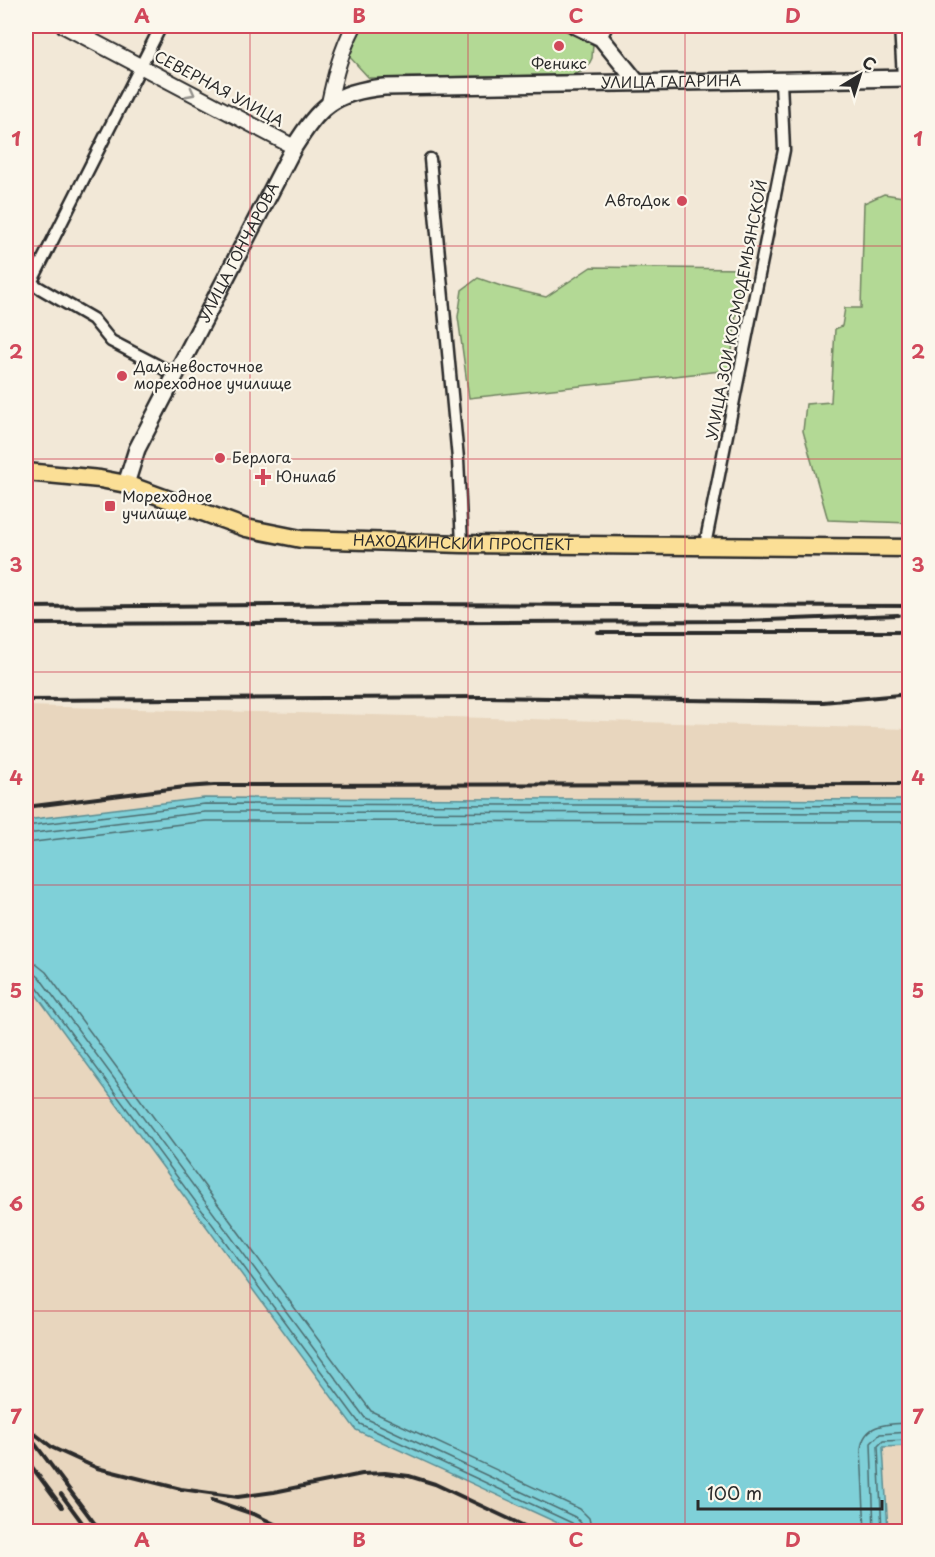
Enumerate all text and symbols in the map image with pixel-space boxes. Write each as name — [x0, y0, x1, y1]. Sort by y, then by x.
text: A — [134, 0, 150, 30]
text: B — [352, 0, 366, 30]
text: C — [568, 0, 584, 30]
text: D — [785, 0, 801, 30]
marker: Феникс — [552, 39, 566, 53]
street label: СЕВЕРНАЯ УЛИЦА — [151, 44, 289, 132]
north arrow — [830, 45, 890, 105]
text: С — [858, 49, 882, 76]
place label: Феникс — [531, 51, 587, 74]
street label: УЛИЦА ГАГАРИНА — [601, 68, 741, 93]
one-way arrow — [185, 86, 196, 97]
text: 1 — [11, 123, 21, 153]
text: 1 — [913, 123, 923, 153]
street label: УЛИЦА ГОНЧАРОВА — [192, 178, 284, 326]
street label: УЛИЦА ЗОИ КОСМОДЕМЬЯНСКОЙ — [699, 178, 772, 442]
place label: АвтоДок — [605, 188, 670, 211]
marker: АвтоДок — [675, 194, 689, 208]
text: 2 — [9, 336, 23, 366]
text: 2 — [911, 336, 925, 366]
place label: Дальневосточное мореходное училище — [133, 354, 292, 394]
marker: Дальневосточное мореходное училище — [115, 369, 129, 383]
place label: Берлога — [232, 445, 292, 468]
marker: Берлога — [213, 451, 227, 465]
place label: Юнилаб — [276, 464, 336, 487]
marker: Юнилаб — [254, 468, 272, 486]
place label: Мореходное училище — [122, 484, 213, 524]
marker: Мореходное училище — [103, 499, 117, 513]
street label: НАХОДКИНСКИЙ ПРОСПЕКТ — [352, 528, 575, 555]
text: 3 — [9, 549, 23, 579]
text: 3 — [911, 549, 925, 579]
text: 4 — [9, 762, 23, 792]
text: 4 — [911, 762, 925, 792]
text: 5 — [10, 975, 22, 1005]
text: 5 — [912, 975, 924, 1005]
text: 6 — [9, 1188, 23, 1218]
text: 6 — [911, 1188, 925, 1218]
text: 7 — [10, 1401, 22, 1431]
text: 7 — [912, 1401, 924, 1431]
scale bar — [698, 1473, 882, 1511]
text: 100 m — [707, 1479, 762, 1506]
text: A — [134, 1524, 150, 1554]
text: B — [352, 1524, 366, 1554]
text: C — [568, 1524, 584, 1554]
text: D — [785, 1524, 801, 1554]

